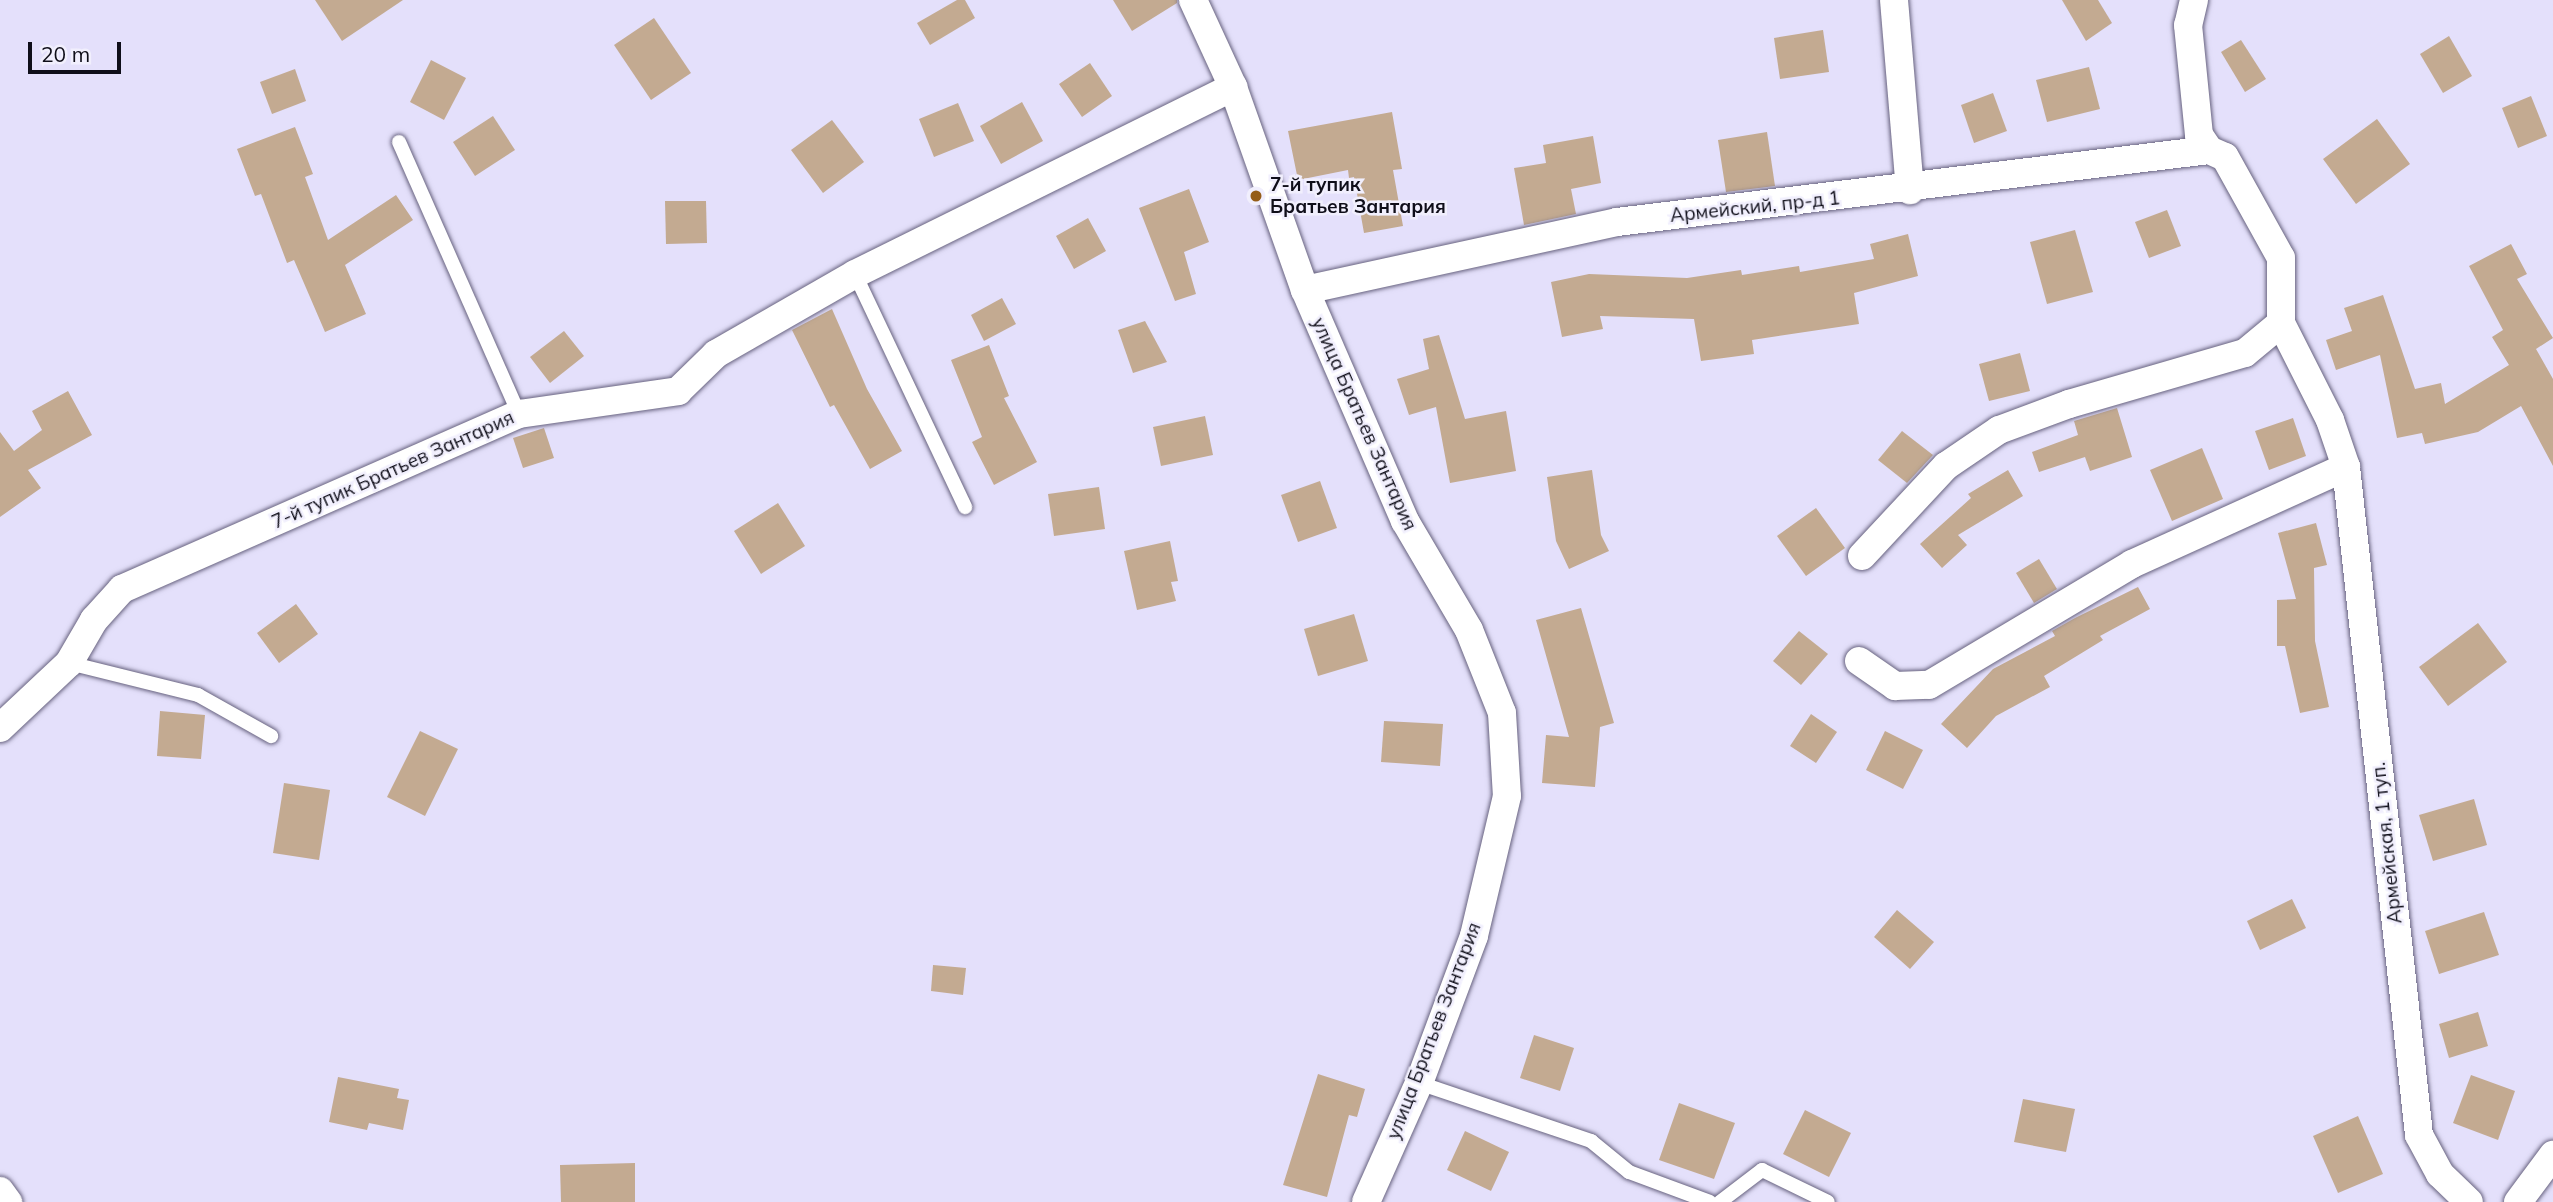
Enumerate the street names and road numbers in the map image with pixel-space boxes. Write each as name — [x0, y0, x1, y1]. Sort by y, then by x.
street label: Армейский, пр-д 1 — [1669, 187, 1841, 227]
street label: улица Братьев Зантария — [1307, 314, 1421, 534]
street label: 7-й тупик Братьев Зантария — [268, 406, 518, 534]
street label: Армейская, 1 туп. — [2367, 761, 2407, 925]
street label: улица Братьев Зантария — [1382, 919, 1486, 1143]

